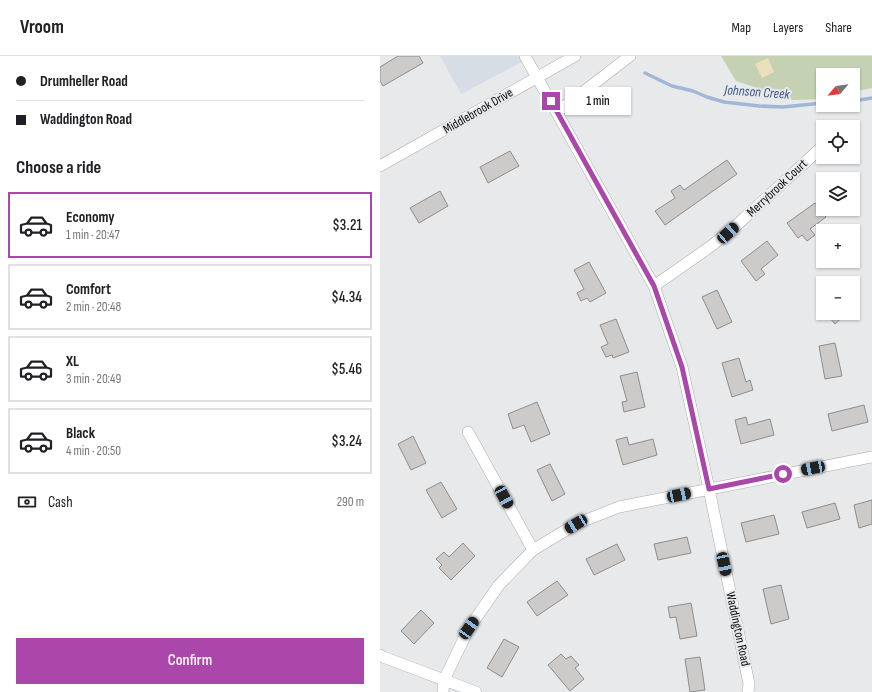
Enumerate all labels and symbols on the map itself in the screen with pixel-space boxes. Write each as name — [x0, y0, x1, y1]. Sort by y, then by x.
north arrow — [816, 68, 860, 112]
water label: Johnson Creek — [723, 81, 791, 103]
street label: Middlebrook Drive — [440, 85, 516, 137]
callout: 1 min — [565, 87, 631, 115]
route end — [542, 92, 560, 110]
street label: Merrybrook Court — [743, 156, 811, 220]
car — [715, 221, 741, 245]
car — [800, 460, 826, 476]
route start — [774, 465, 792, 483]
car — [493, 484, 515, 510]
car — [666, 487, 692, 503]
car — [563, 513, 589, 535]
car — [716, 551, 732, 577]
street label: Waddington Road — [722, 590, 754, 668]
car — [457, 615, 481, 641]

